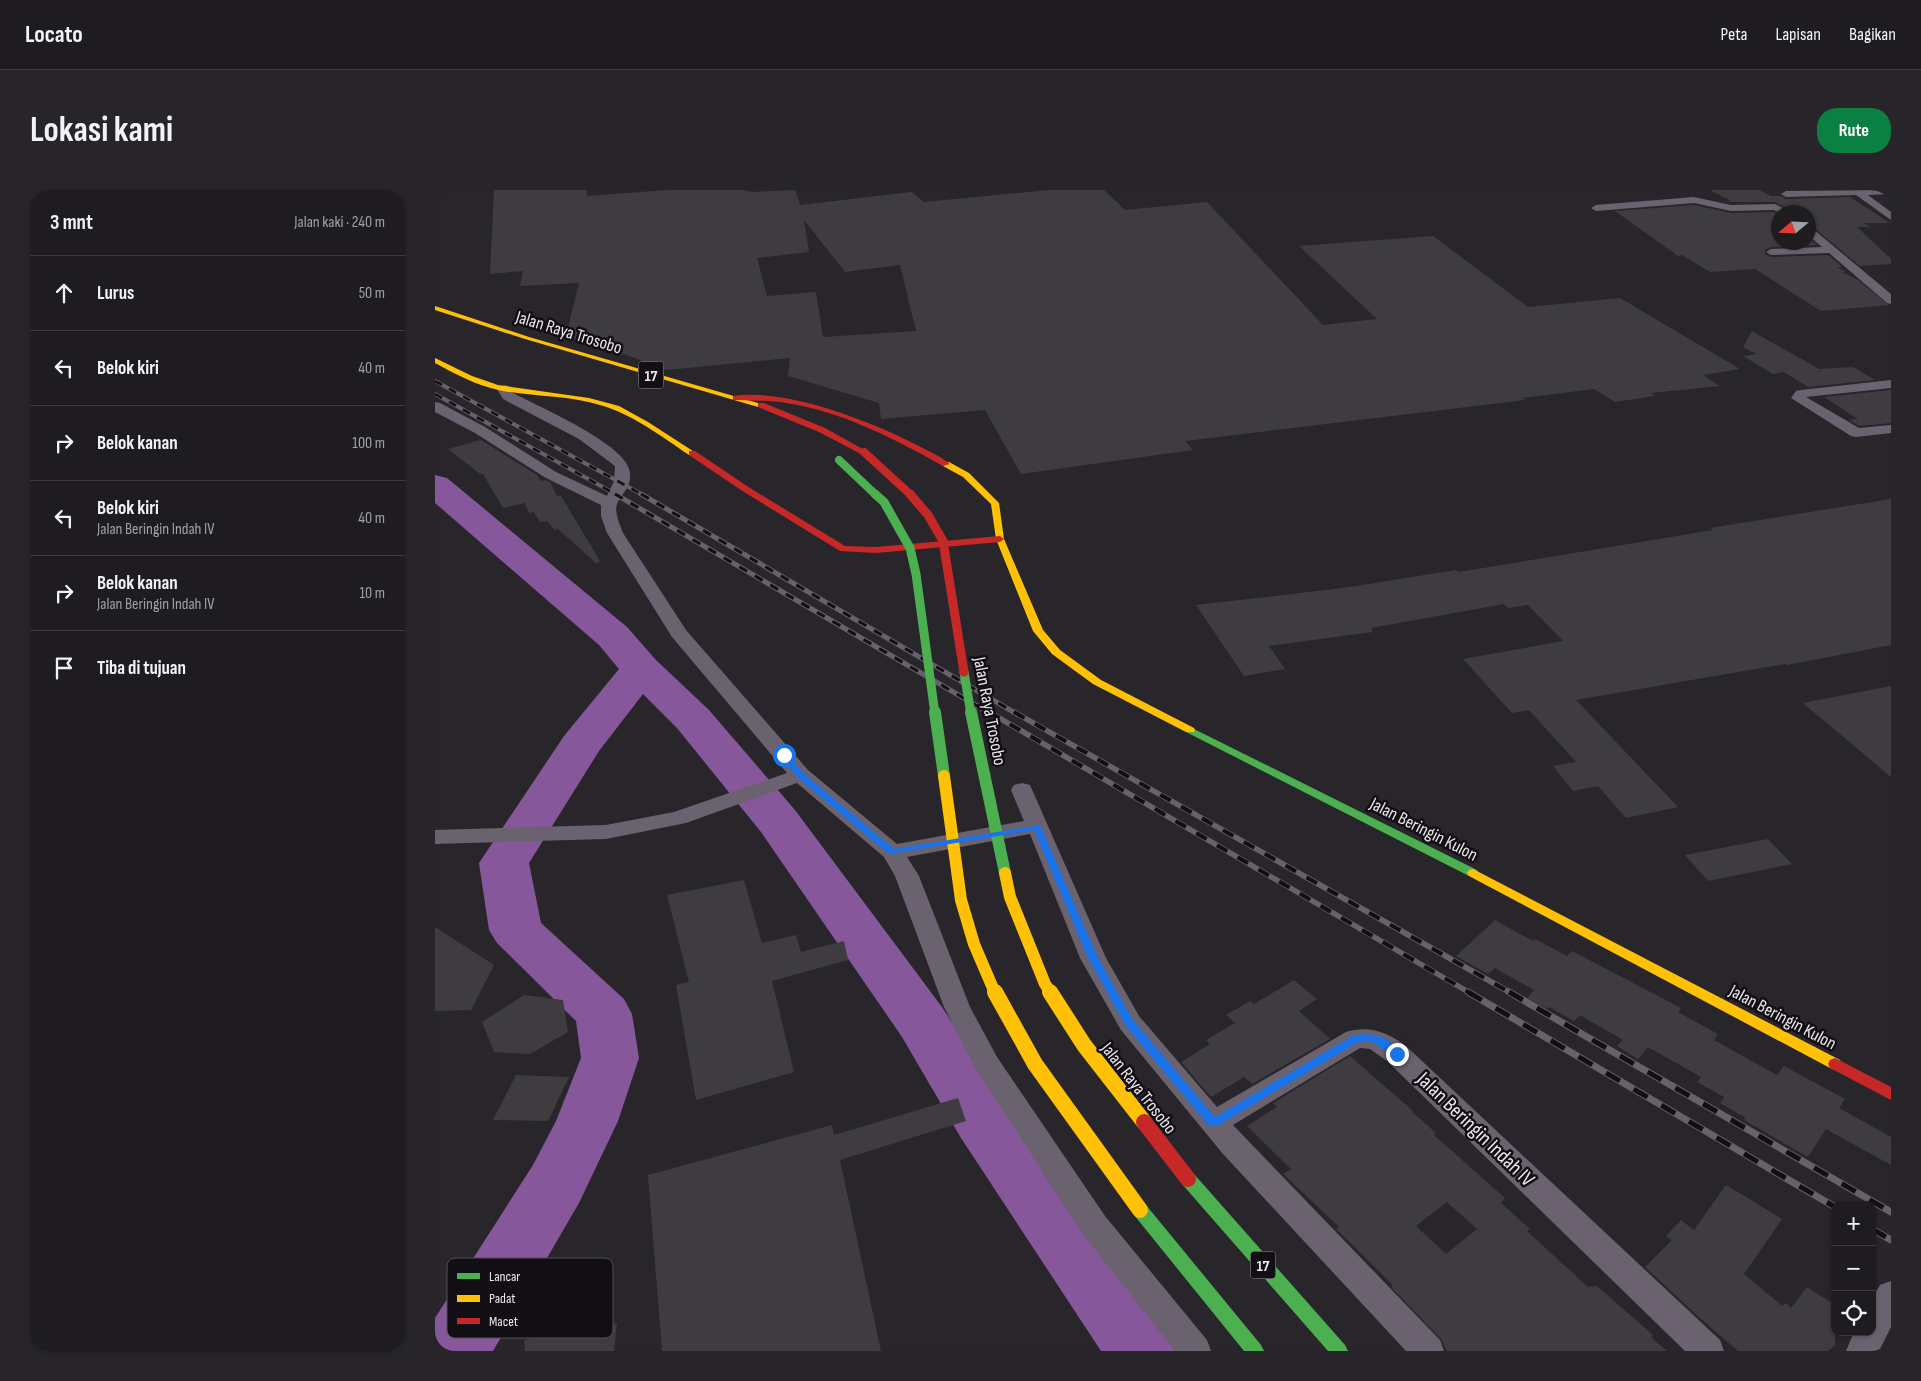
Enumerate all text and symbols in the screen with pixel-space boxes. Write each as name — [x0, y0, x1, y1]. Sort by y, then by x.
text: Locato — [25, 20, 83, 49]
text: Peta — [1720, 24, 1748, 45]
text: Lapisan — [1776, 24, 1821, 45]
text: Bagikan — [1849, 24, 1896, 45]
button: Rute — [1817, 108, 1891, 153]
text: Lokasi kami — [30, 109, 173, 152]
north arrow — [1771, 205, 1816, 250]
text: 3 mnt — [50, 210, 93, 235]
text: Jalan kaki · 240 m — [294, 213, 385, 232]
icon: ahead — [50, 279, 78, 307]
text: Lurus — [97, 282, 134, 305]
text: 50 m — [359, 284, 385, 303]
street label: Jalan Raya Trosobo — [512, 306, 625, 359]
icon: left — [50, 354, 78, 382]
text: Belok kiri — [97, 357, 159, 380]
text: 40 m — [358, 359, 385, 378]
road number: 17 — [639, 362, 663, 388]
icon: right — [50, 429, 78, 457]
text: Belok kanan — [97, 432, 178, 455]
text: 100 m — [352, 434, 385, 453]
text: Belok kiri — [97, 497, 159, 520]
icon: left — [50, 504, 78, 532]
text: 40 m — [358, 509, 385, 528]
text: Jalan Beringin Indah IV — [97, 520, 214, 539]
text: Belok kanan — [97, 572, 178, 595]
icon: right — [50, 579, 78, 607]
text: 10 m — [359, 584, 385, 603]
text: Jalan Beringin Indah IV — [97, 595, 214, 614]
icon: arrive — [50, 654, 78, 682]
street label: Jalan Raya Trosobo — [969, 654, 1010, 767]
text: Tiba di tujuan — [97, 657, 186, 680]
route start — [773, 744, 796, 767]
street label: Jalan Beringin Kulon — [1366, 793, 1481, 866]
street label: Jalan Beringin Kulon — [1725, 980, 1840, 1054]
street label: Jalan Raya Trosobo — [1096, 1038, 1181, 1138]
route end — [1386, 1043, 1409, 1066]
street label: Jalan Beringin Indah IV — [1411, 1066, 1540, 1192]
map controls — [1831, 1201, 1876, 1336]
button: + — [1831, 1201, 1876, 1246]
button: − — [1831, 1246, 1876, 1291]
road number: 17 — [1251, 1252, 1275, 1278]
legend — [447, 1258, 613, 1338]
text: Lancar — [489, 1268, 520, 1285]
text: Padat — [489, 1290, 516, 1307]
button: locate — [1831, 1291, 1876, 1336]
text: Macet — [489, 1313, 518, 1330]

